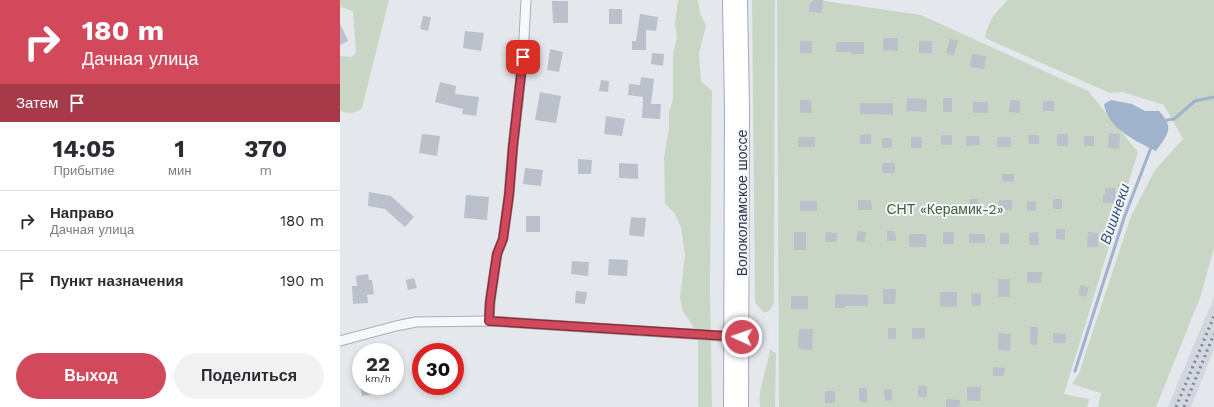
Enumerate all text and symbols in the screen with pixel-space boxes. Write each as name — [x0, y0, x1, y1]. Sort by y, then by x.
text: 180 m — [82, 14, 164, 47]
icon: right — [16, 16, 68, 68]
pin — [506, 40, 540, 74]
icon: arrive — [512, 46, 534, 68]
text: Дачная улица — [82, 48, 199, 69]
icon: arrive — [66, 92, 88, 114]
text: Затем — [16, 94, 58, 112]
street label: Волоколамское шоссе — [734, 129, 750, 276]
text: 14:05 — [53, 135, 115, 163]
text: 1 — [175, 135, 185, 163]
text: 370 — [244, 135, 287, 163]
text: Прибытие — [53, 163, 115, 178]
text: мин — [168, 163, 191, 178]
text: m — [259, 163, 272, 178]
water label: Вишнеки — [1096, 181, 1134, 247]
park label: СНТ «Керамик-2» — [886, 201, 1004, 217]
text: Направо — [50, 204, 114, 222]
icon: right — [16, 210, 38, 232]
text: 180 m — [280, 212, 324, 230]
text: Дачная улица — [50, 222, 134, 237]
icon: arrive — [16, 270, 38, 292]
text: Пункт назначения — [50, 272, 183, 290]
text: 190 m — [280, 272, 324, 290]
position arrow — [721, 316, 763, 358]
speed limit sign: 30 — [412, 343, 464, 395]
text: 22 — [366, 352, 390, 376]
button: Выход — [16, 353, 166, 399]
button: Поделиться — [174, 353, 324, 399]
text: km/h — [365, 373, 391, 384]

